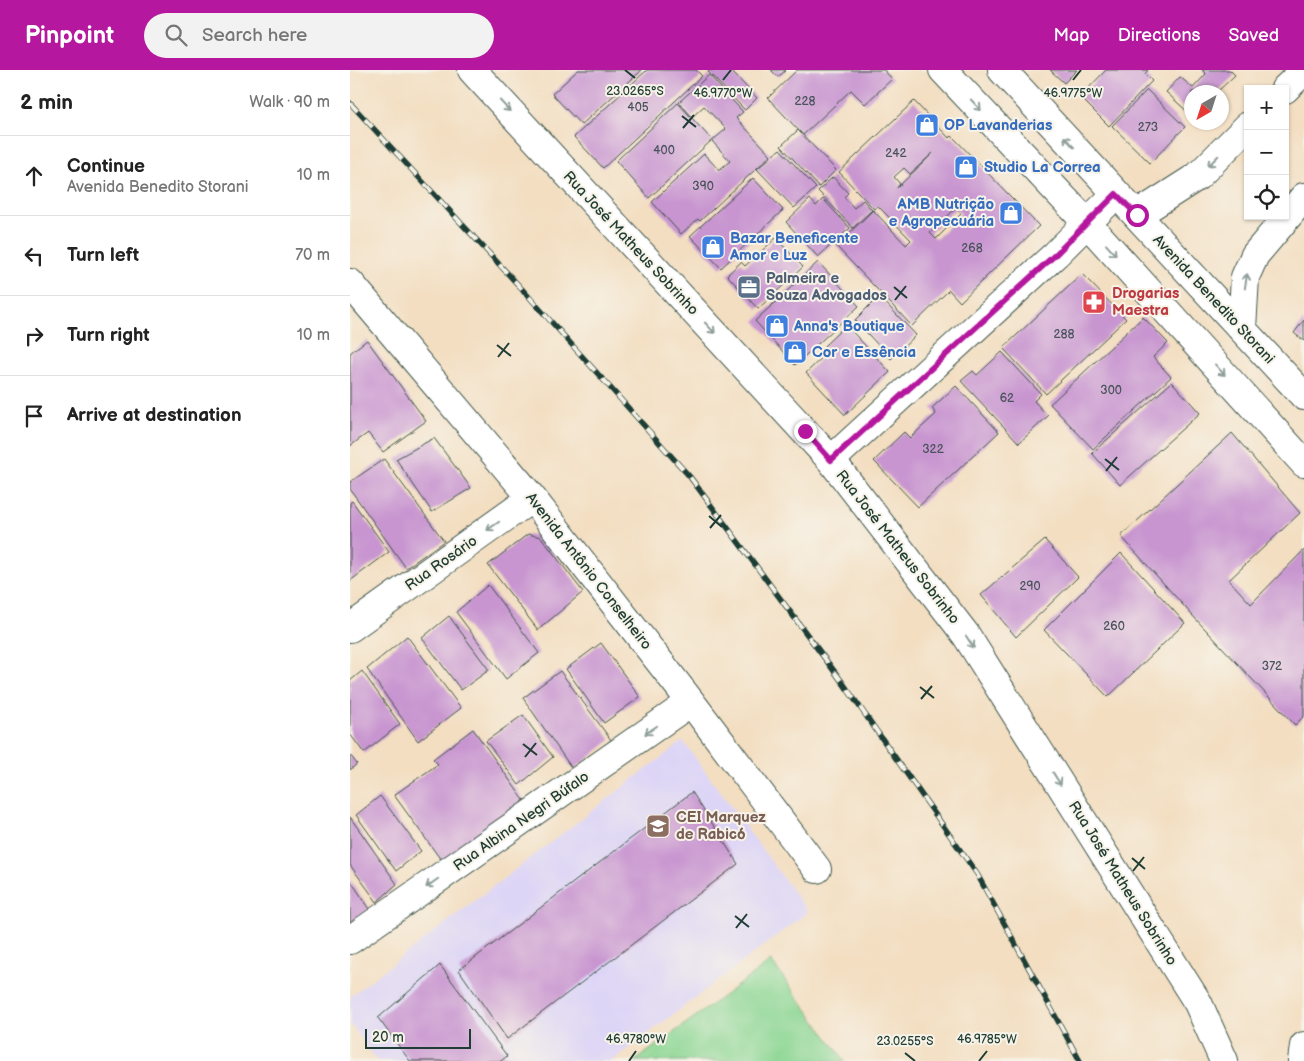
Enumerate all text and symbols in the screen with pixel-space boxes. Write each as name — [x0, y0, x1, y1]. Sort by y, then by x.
search box — [144, 13, 494, 58]
text: Pinpoint — [25, 21, 114, 50]
icon: search — [162, 21, 190, 49]
text: Search here — [202, 24, 307, 47]
text: Map — [1054, 25, 1090, 46]
text: Directions — [1118, 25, 1200, 46]
text: Saved — [1228, 25, 1279, 46]
text: 23.0265°S — [606, 84, 664, 99]
north arrow — [1184, 85, 1229, 130]
map controls — [1244, 85, 1289, 220]
button: + — [1244, 85, 1289, 130]
text: 46.9770°W — [693, 86, 753, 101]
text: 46.9775°W — [1044, 86, 1103, 101]
text: 2 min — [20, 90, 73, 115]
text: Walk · 90 m — [249, 93, 330, 112]
house number: 228 — [794, 94, 816, 109]
one-way arrow — [499, 99, 511, 112]
one-way arrow — [970, 99, 982, 112]
house number: 405 — [627, 100, 649, 115]
shop icon: OP Lavanderias — [914, 112, 940, 138]
place label: OP Lavanderias — [944, 116, 1052, 135]
house number: 273 — [1138, 120, 1158, 135]
button: − — [1244, 130, 1289, 175]
one-way arrow — [1063, 136, 1075, 149]
house number: 400 — [653, 143, 675, 158]
house number: 242 — [885, 146, 907, 161]
shop icon: Studio La Correa — [953, 154, 979, 180]
one-way arrow — [1208, 154, 1220, 166]
text: Continue — [67, 155, 145, 178]
place label: Studio La Correa — [984, 158, 1101, 177]
icon: ahead — [20, 162, 48, 190]
text: 10 m — [297, 166, 330, 185]
street label: Rua José Matheus Sobrinho — [559, 167, 702, 319]
button: locate — [1244, 175, 1289, 220]
text: Avenida Benedito Storani — [67, 178, 249, 197]
house number: 390 — [692, 179, 714, 194]
place label: AMB Nutrição e Agropecuária — [889, 195, 994, 231]
shop icon: AMB Nutrição e Agropecuária — [998, 200, 1024, 226]
route start — [1126, 204, 1149, 227]
place label: Bazar Beneficente Amor e Luz — [729, 229, 859, 265]
street label: Avenida Benedito Storani — [1149, 231, 1279, 368]
shop icon: Bazar Beneficente Amor e Luz — [700, 234, 726, 260]
house number: 268 — [961, 241, 983, 256]
icon: left — [20, 242, 48, 270]
one-way arrow — [1105, 243, 1117, 256]
text: Turn left — [67, 244, 139, 267]
text: 70 m — [295, 246, 330, 265]
place label: Palmeira e Souza Advogados — [766, 269, 887, 305]
one-way arrow — [1241, 273, 1251, 289]
office icon: Palmeira e Souza Advogados — [736, 274, 762, 300]
place label: Drogarias Maestra — [1112, 284, 1179, 320]
pharmacy icon: Drogarias Maestra — [1081, 289, 1107, 315]
shop icon: Anna's Boutique — [764, 313, 790, 339]
place label: Anna's Boutique — [793, 317, 905, 336]
icon: right — [20, 322, 48, 350]
one-way arrow — [704, 322, 716, 335]
text: Turn right — [67, 324, 150, 347]
text: 10 m — [297, 326, 330, 345]
house number: 288 — [1053, 327, 1075, 342]
shop icon: Cor e Essência — [782, 339, 808, 365]
place label: Cor e Essência — [812, 343, 916, 362]
one-way arrow — [1214, 363, 1226, 376]
house number: 300 — [1100, 383, 1122, 398]
house number: 62 — [1000, 391, 1014, 406]
icon: arrive — [20, 402, 48, 430]
text: Arrive at destination — [67, 404, 242, 427]
route end — [794, 420, 817, 443]
house number: 322 — [922, 442, 944, 457]
street label: Rua José Matheus Sobrinho — [832, 466, 964, 628]
street label: Avenida Antônio Conselheiro — [521, 489, 656, 654]
one-way arrow — [486, 521, 500, 531]
street label: Rua Rosário — [401, 532, 481, 595]
house number: 290 — [1019, 579, 1041, 594]
house number: 260 — [1103, 619, 1125, 634]
one-way arrow — [966, 634, 976, 648]
house number: 372 — [1262, 659, 1282, 674]
one-way arrow — [644, 725, 658, 735]
street label: Rua Albina Negri Búfalo — [450, 767, 593, 876]
one-way arrow — [1052, 772, 1062, 786]
street label: Rua José Matheus Sobrinho — [1064, 798, 1181, 969]
place label: CEI Marquez de Rabicó — [676, 808, 766, 844]
school or university icon: CEI Marquez de Rabicó — [645, 813, 671, 839]
one-way arrow — [425, 878, 439, 888]
scale bar — [365, 1026, 471, 1049]
text: 20 m — [372, 1029, 404, 1046]
text: 46.9780°W — [606, 1032, 666, 1047]
text: 46.9785°W — [957, 1032, 1017, 1047]
text: 23.0255°S — [876, 1034, 934, 1049]

